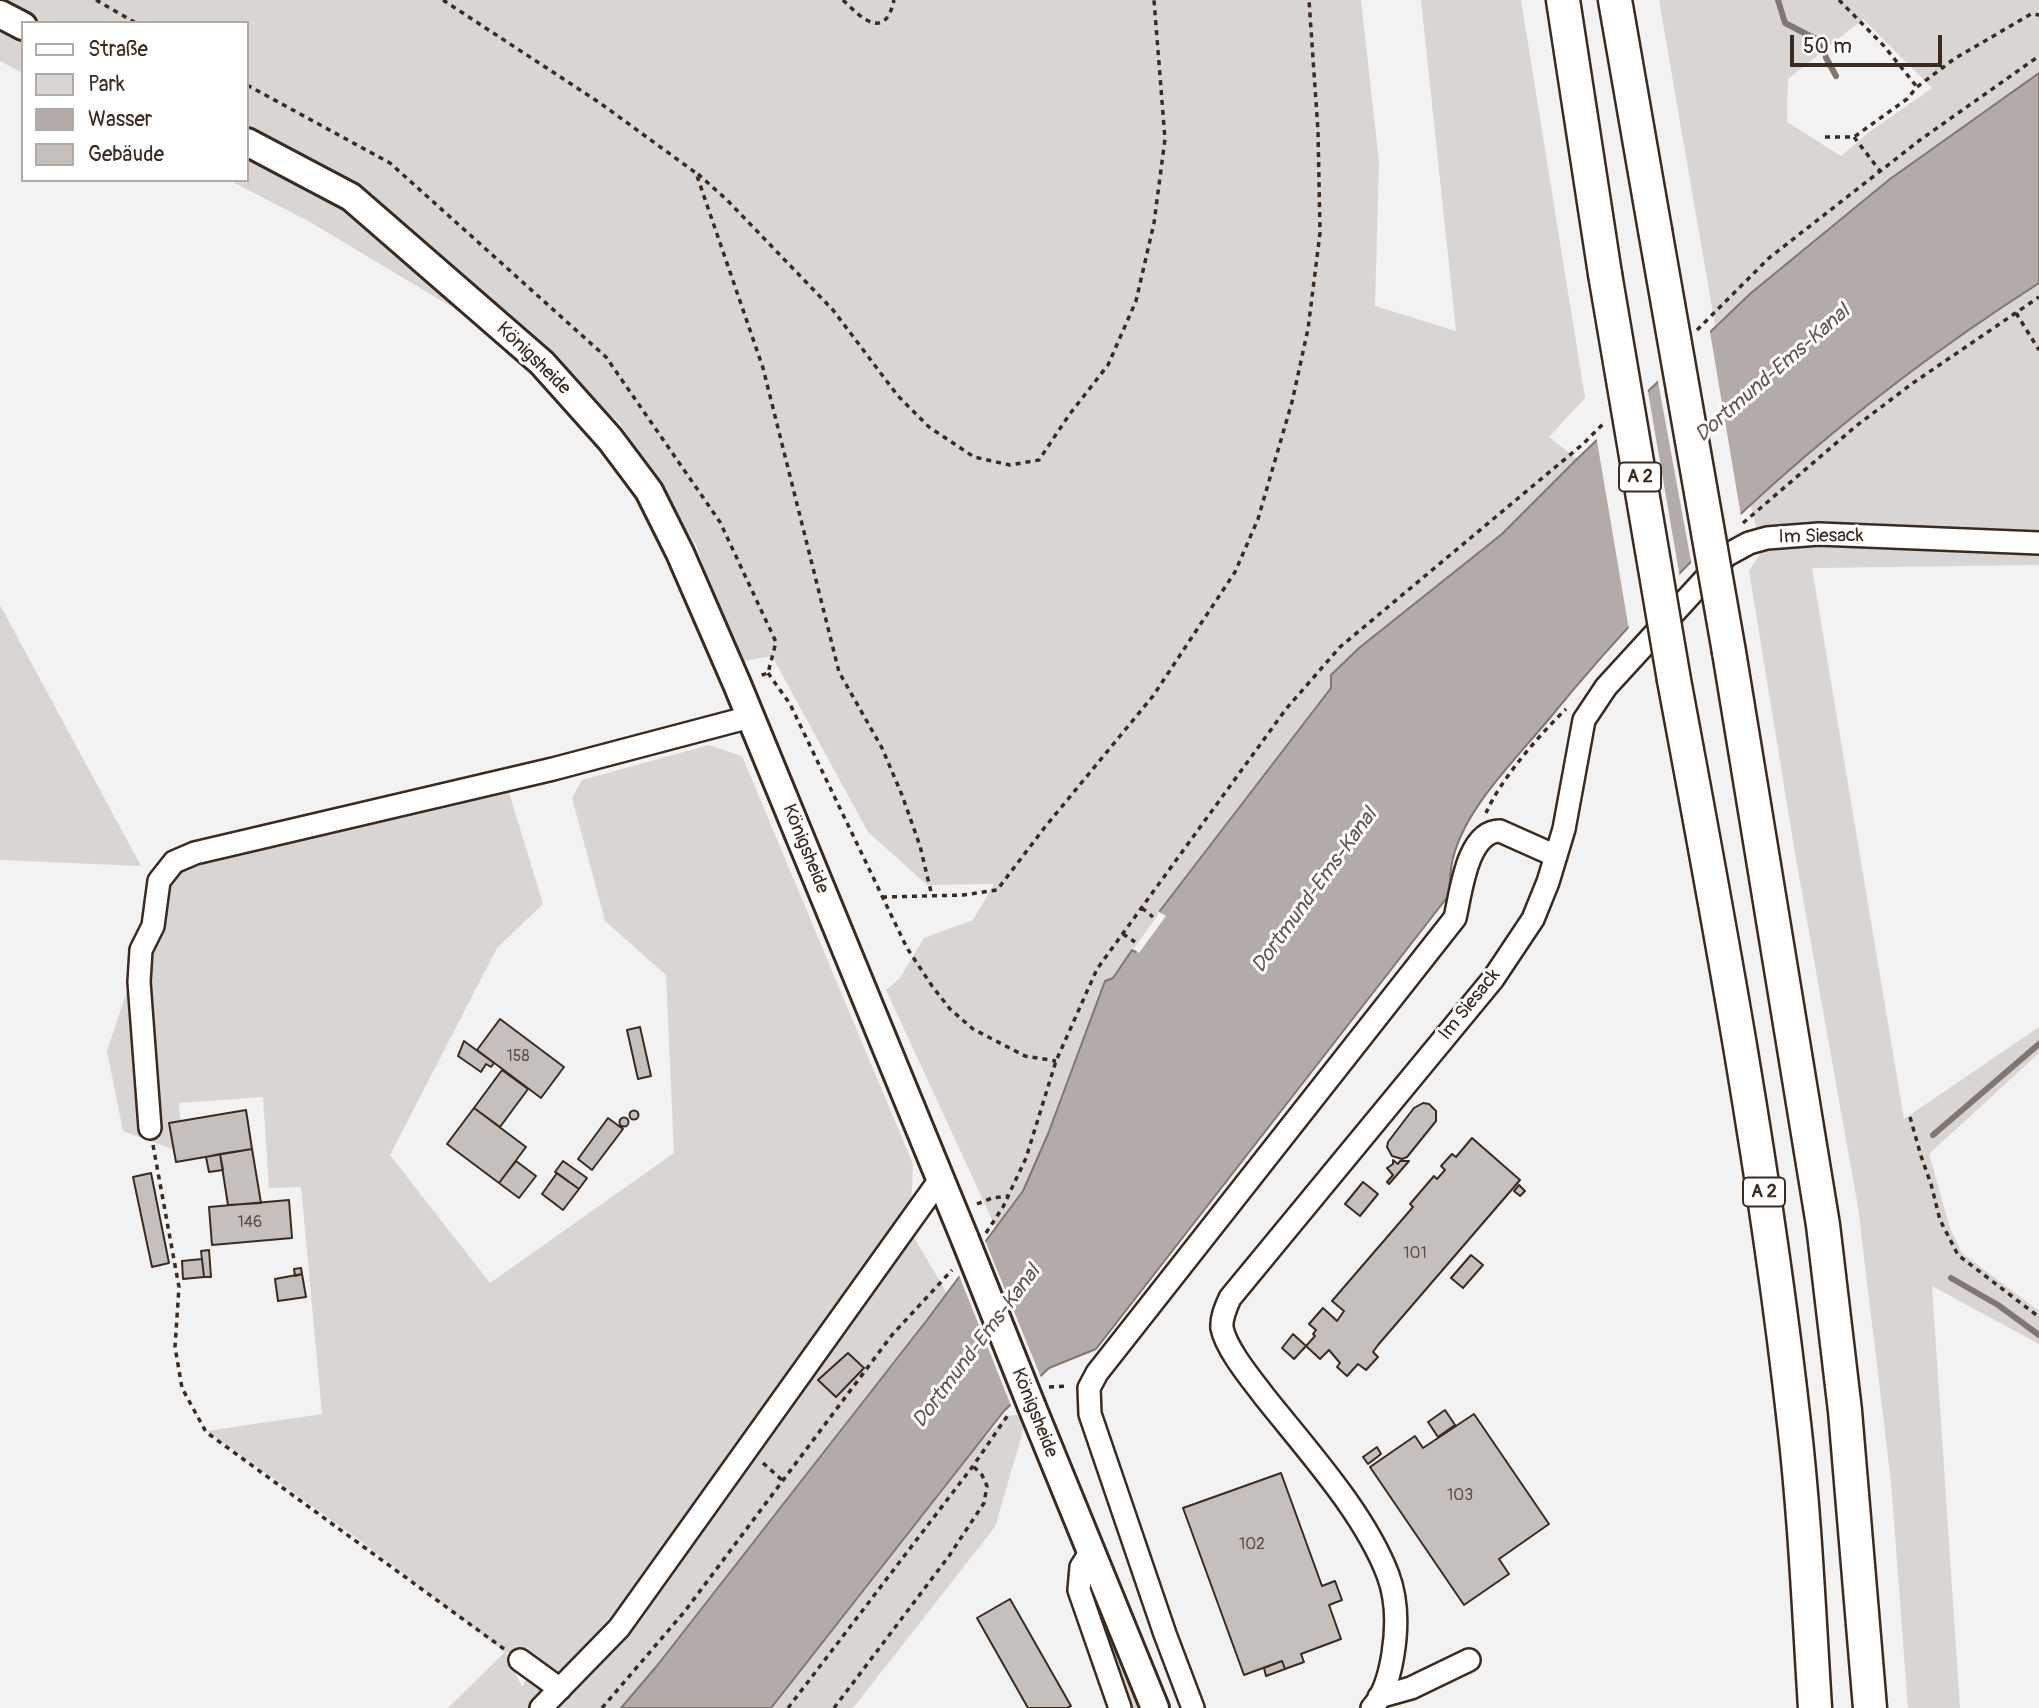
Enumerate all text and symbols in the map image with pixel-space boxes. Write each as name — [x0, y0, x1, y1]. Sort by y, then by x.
legend — [21, 21, 248, 182]
scale bar — [1794, 21, 1946, 65]
text: 50 m — [1803, 33, 1852, 60]
text: Straße — [88, 36, 148, 63]
text: Park — [88, 71, 125, 98]
text: Wasser — [88, 106, 152, 133]
text: Gebäude — [88, 141, 164, 168]
water label: Dortmund-Ems-Kanal — [1690, 300, 1856, 448]
street label: Königsheide — [491, 318, 575, 400]
road number: A 2 — [1619, 462, 1661, 491]
street label: Im Siesack — [1778, 525, 1864, 549]
street label: Königsheide — [777, 801, 833, 897]
water label: Dortmund-Ems-Kanal — [1247, 804, 1383, 978]
street label: Im Siesack — [1434, 965, 1506, 1045]
house number: 158 — [507, 1047, 529, 1067]
road number: A 2 — [1743, 1177, 1785, 1206]
house number: 146 — [238, 1213, 262, 1233]
house number: 101 — [1403, 1244, 1427, 1264]
water label: Dortmund-Ems-Kanal — [908, 1261, 1046, 1433]
street label: Königsheide — [1006, 1365, 1062, 1461]
house number: 103 — [1447, 1486, 1473, 1506]
house number: 102 — [1239, 1535, 1265, 1555]

